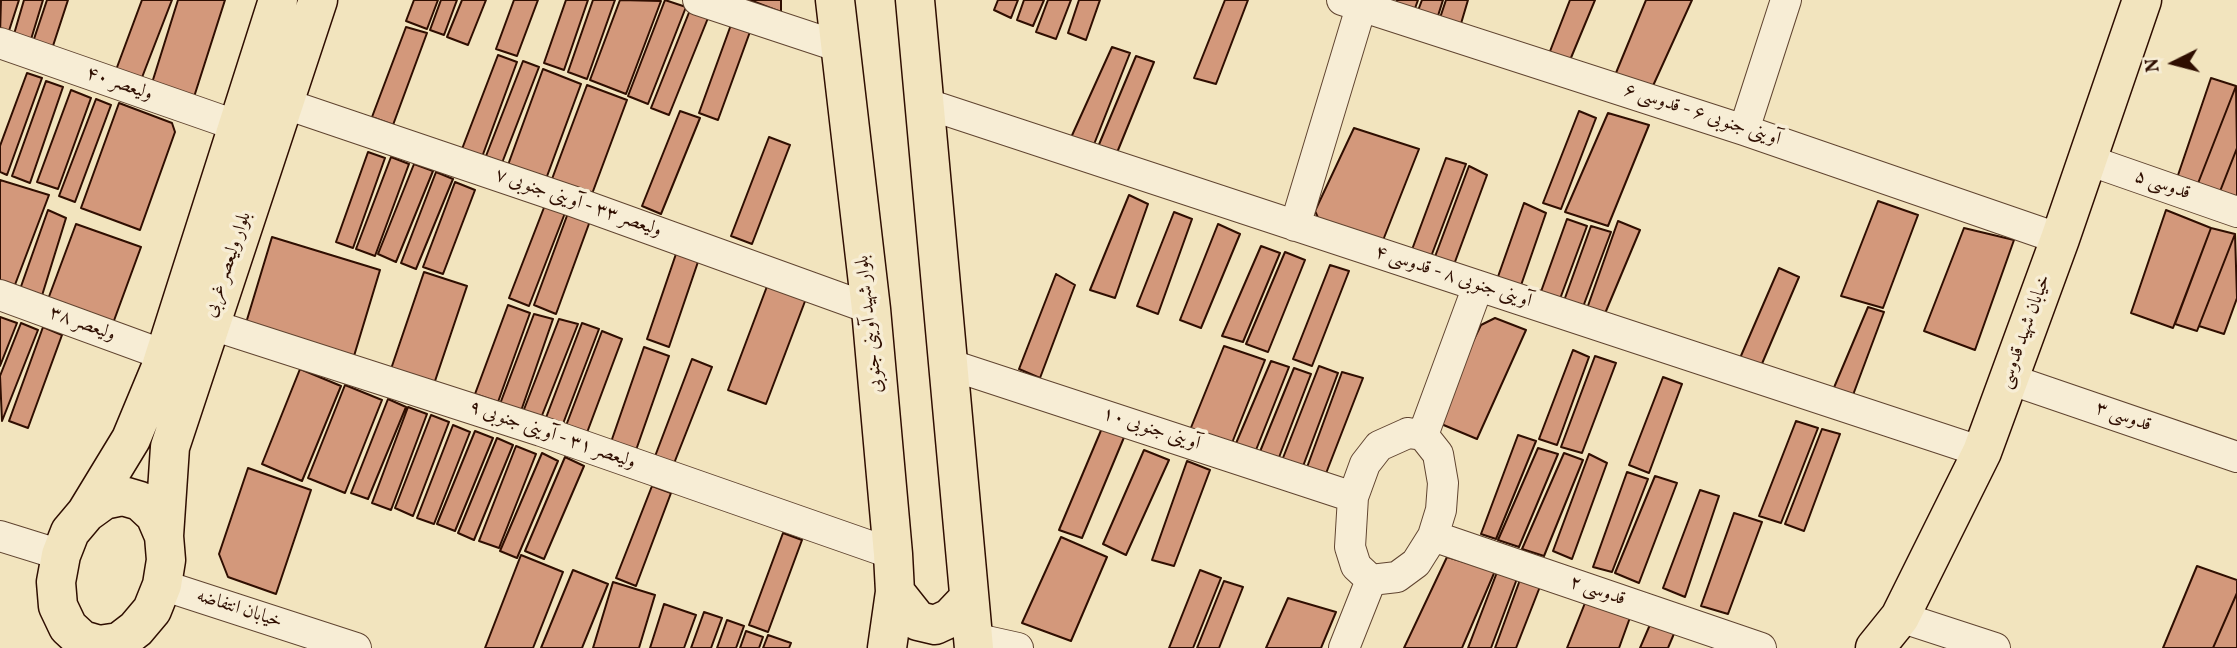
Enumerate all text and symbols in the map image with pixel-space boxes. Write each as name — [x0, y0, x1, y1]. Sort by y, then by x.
north arrow — [2139, 28, 2209, 98]
text: N — [2139, 57, 2167, 73]
street label: ولیعصر ۴۰ — [83, 63, 155, 107]
street label: آوینی جنوبی ۶ - قدوسی ۶ — [1621, 80, 1783, 152]
street label: ولیعصر ۳۳ - آوینی جنوبی ۷ — [492, 165, 664, 243]
street label: قدوسی ۵ — [2131, 166, 2193, 206]
street label: بلوار ولیعصر غربی — [200, 209, 258, 321]
street label: آوینی جنوبی ۸ - قدوسی ۴ — [1372, 242, 1534, 314]
street label: بلوار شهید آوینی جنوبی — [852, 254, 890, 394]
street label: خیابان شهید قدوسی — [1995, 272, 2057, 392]
street label: ولیعصر ۳۸ — [46, 303, 118, 347]
street label: ولیعصر ۳۱ - آوینی جنوبی ۹ — [466, 397, 638, 475]
street label: قدوسی ۳ — [2092, 398, 2154, 438]
street label: آوینی جنوبی ۱۰ — [1099, 403, 1203, 457]
street label: قدوسی ۲ — [1566, 572, 1628, 612]
street label: خیابان انتفاضه — [193, 585, 285, 635]

